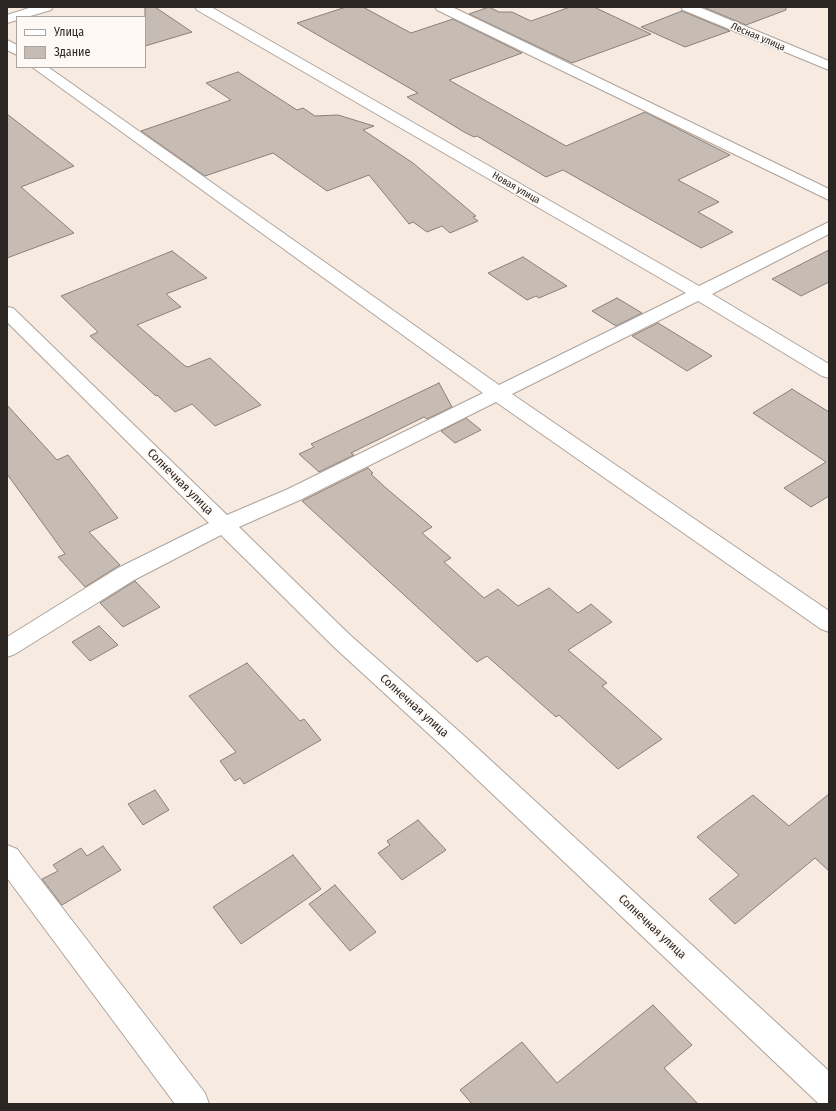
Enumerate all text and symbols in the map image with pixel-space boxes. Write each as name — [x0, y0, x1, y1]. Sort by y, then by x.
legend — [16, 16, 146, 68]
street label: Лесная улица — [729, 20, 787, 54]
text: Улица — [54, 25, 84, 39]
text: Здание — [54, 45, 90, 59]
street label: Новая улица — [490, 169, 542, 207]
street label: Солнечная улица — [144, 446, 216, 518]
street label: Солнечная улица — [377, 671, 451, 741]
street label: Солнечная улица — [615, 892, 689, 962]

